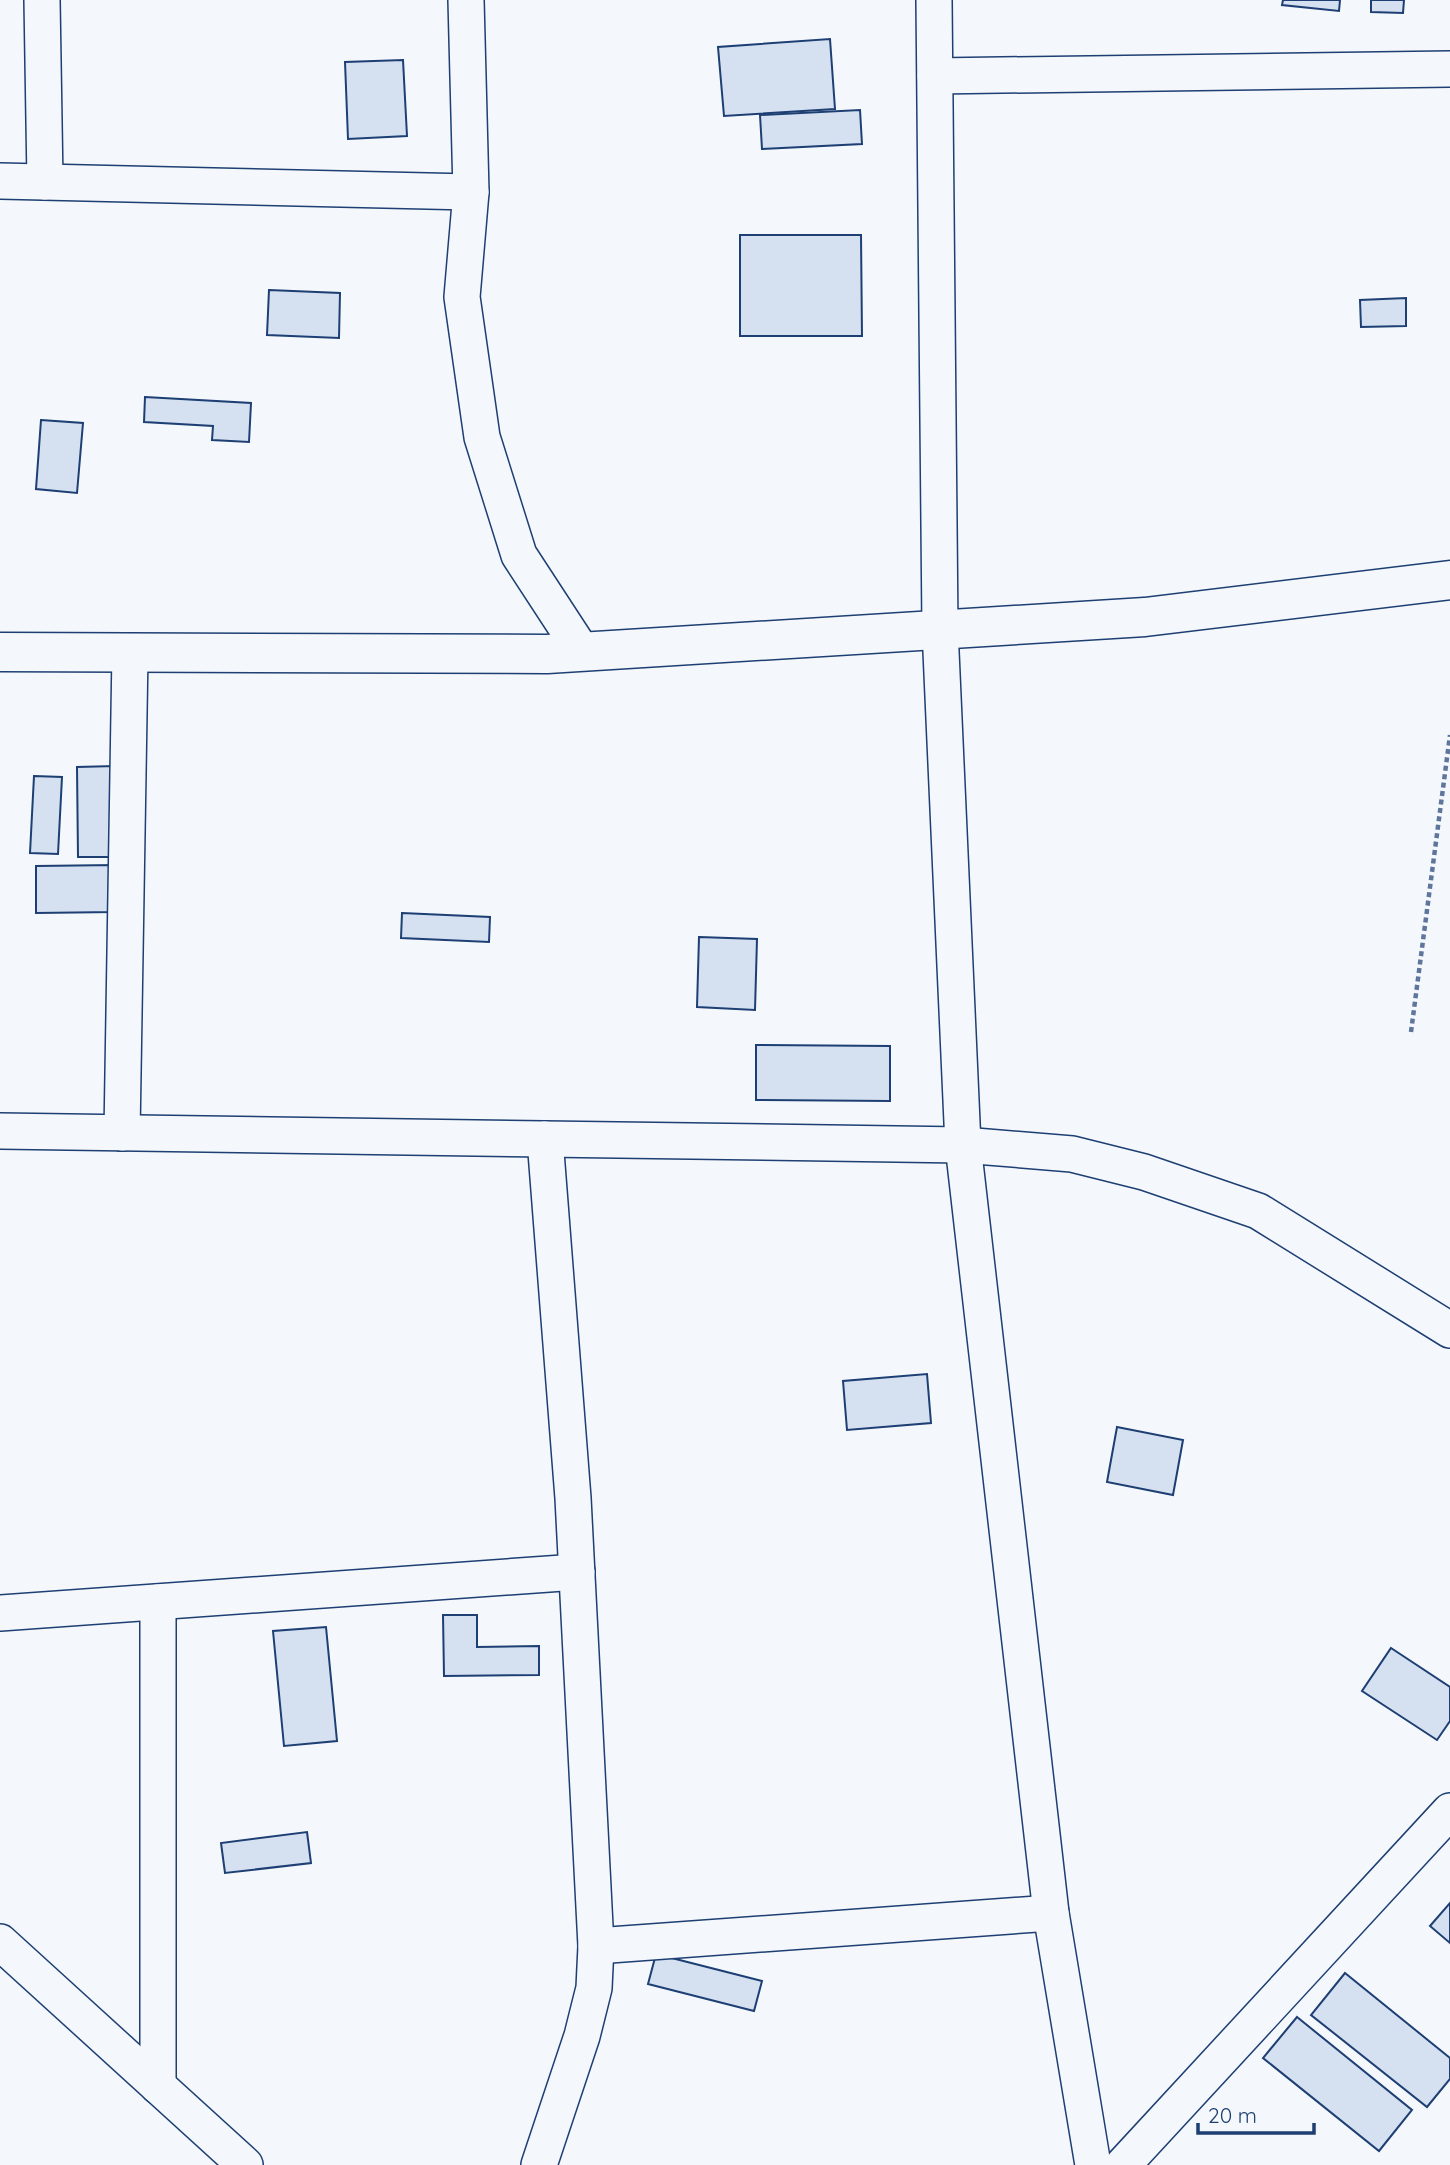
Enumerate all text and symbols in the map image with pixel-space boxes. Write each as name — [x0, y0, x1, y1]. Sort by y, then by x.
scale bar — [1198, 2092, 1314, 2136]
text: 20 m — [1208, 2102, 1257, 2128]

